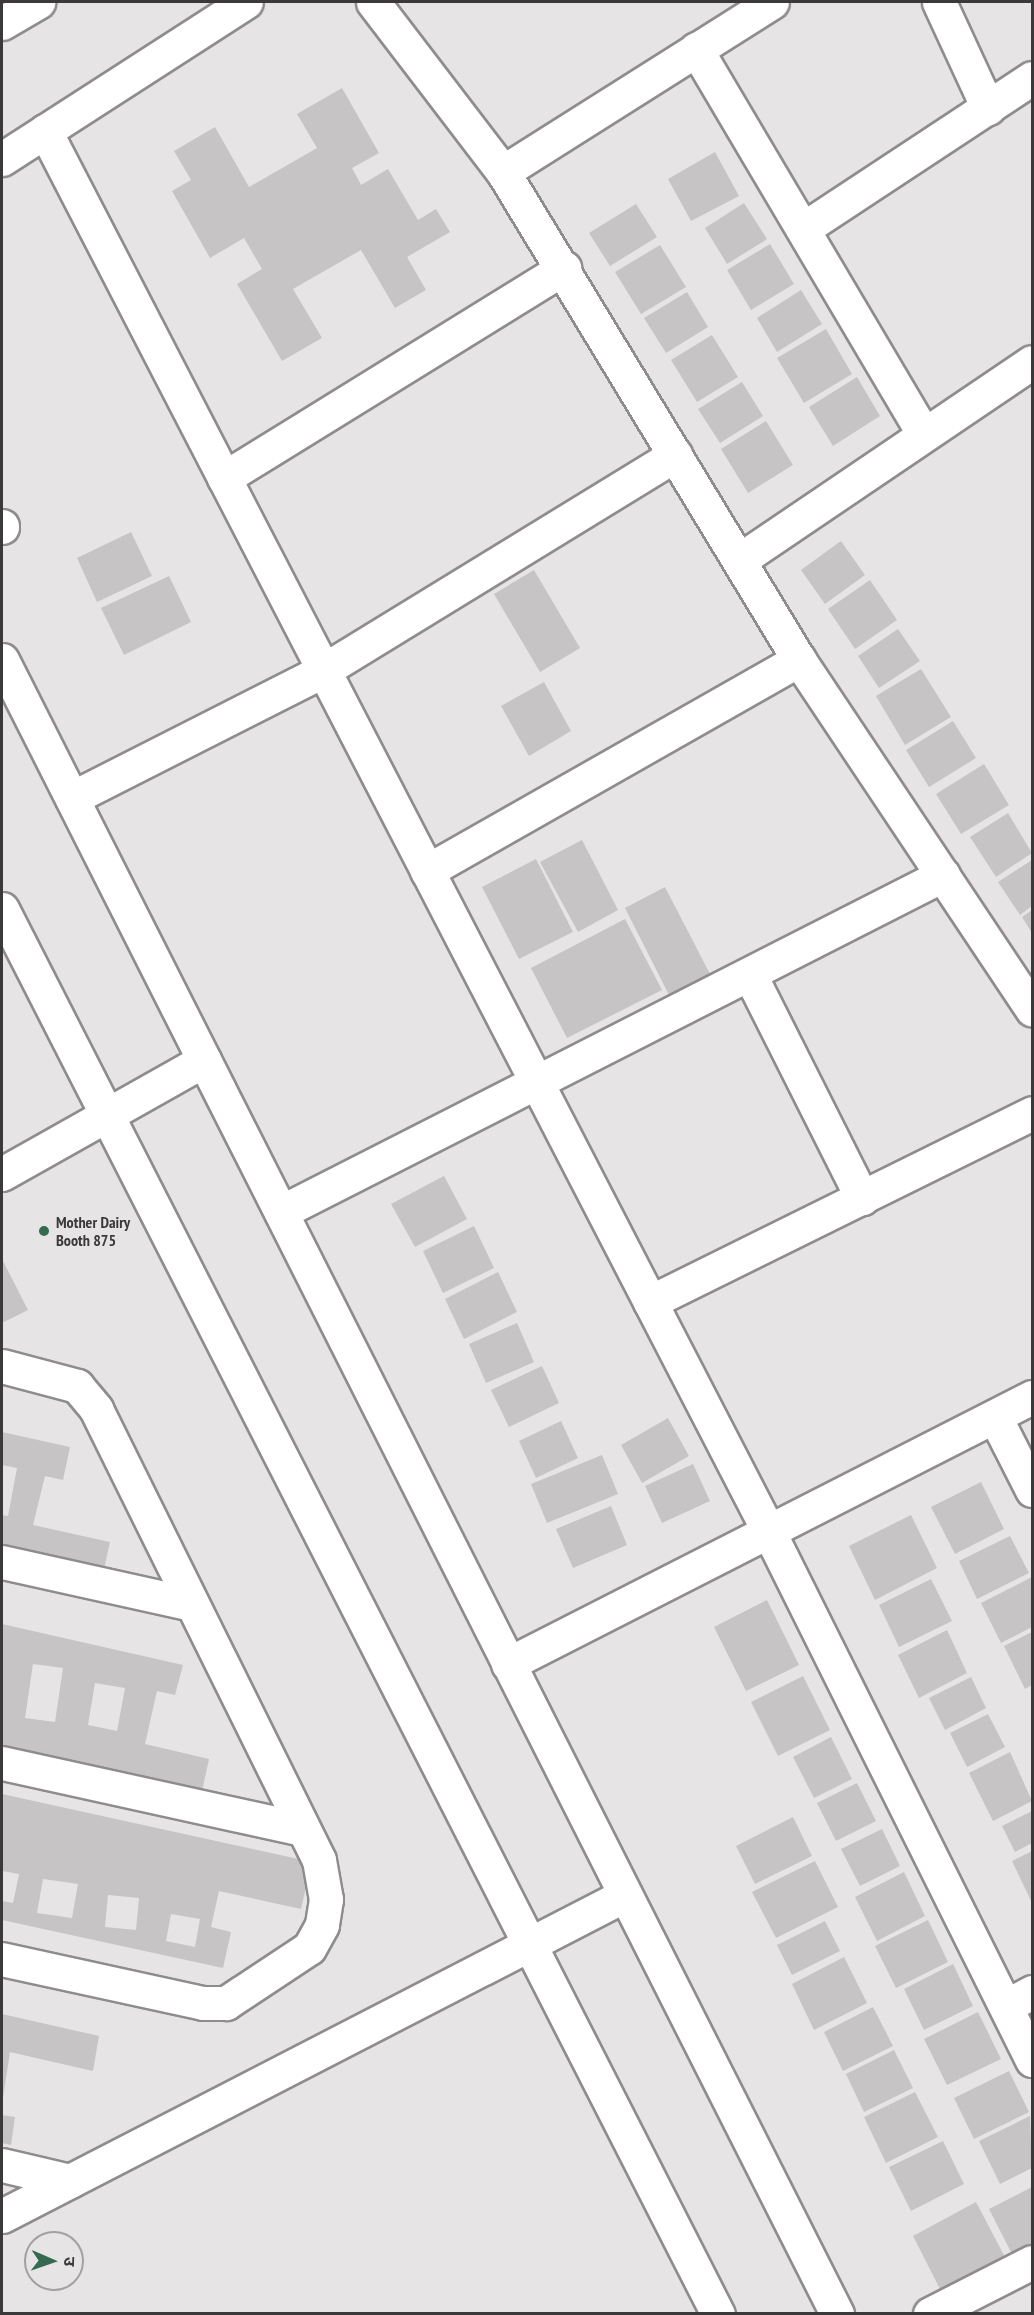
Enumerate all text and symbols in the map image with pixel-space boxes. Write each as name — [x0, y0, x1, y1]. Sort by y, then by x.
place label: Mother Dairy Booth 875 — [56, 1212, 130, 1250]
marker: Mother Dairy Booth 875 — [37, 1224, 51, 1238]
north arrow — [24, 2231, 84, 2291]
text: उ — [60, 2257, 80, 2267]

